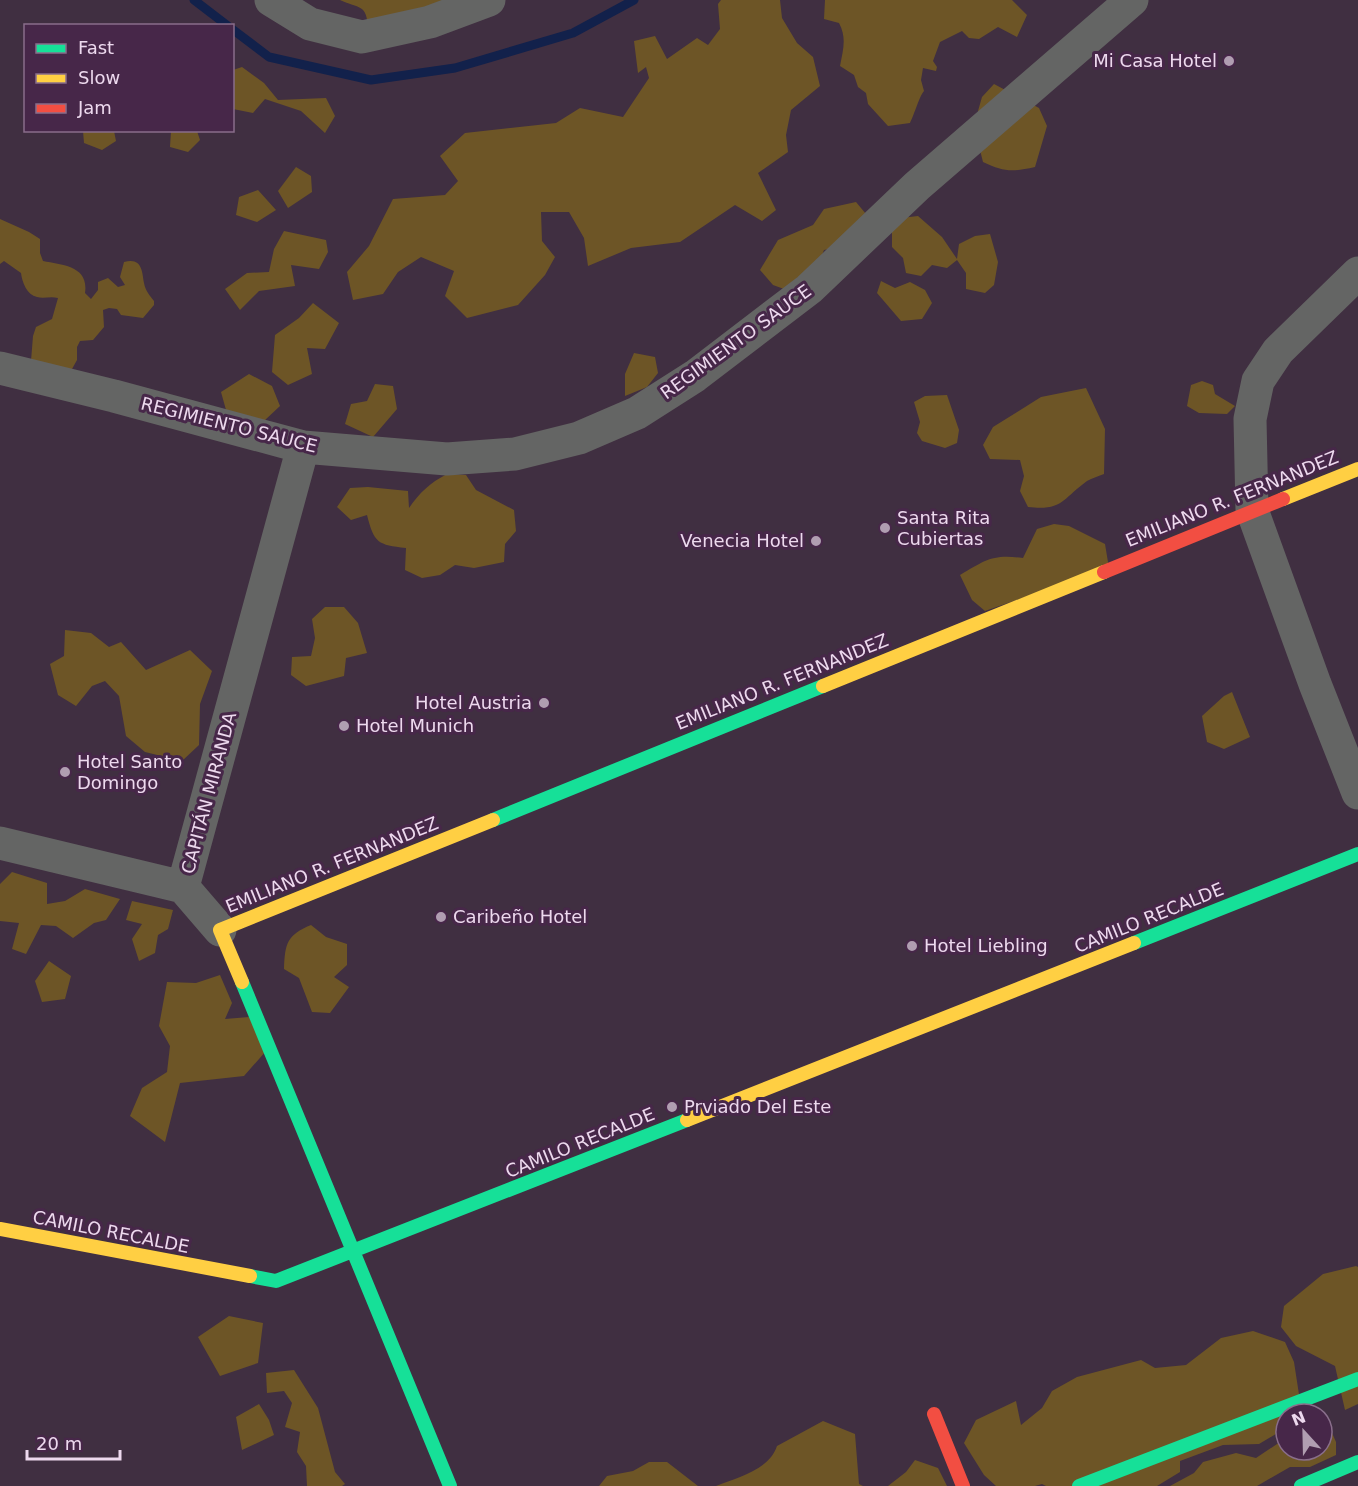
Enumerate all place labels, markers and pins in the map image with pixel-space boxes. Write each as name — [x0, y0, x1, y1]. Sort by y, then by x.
place label: Mi Casa Hotel — [1093, 50, 1217, 71]
marker: Mi Casa Hotel — [1222, 54, 1236, 68]
place label: Santa Rita Cubiertas — [897, 507, 990, 549]
marker: Santa Rita Cubiertas — [878, 521, 892, 535]
place label: Venecia Hotel — [680, 530, 804, 551]
marker: Venecia Hotel — [809, 534, 823, 548]
place label: Hotel Austria — [415, 692, 532, 713]
marker: Hotel Austria — [537, 696, 551, 710]
place label: Hotel Munich — [356, 715, 474, 736]
marker: Hotel Munich — [337, 719, 351, 733]
place label: Hotel Santo Domingo — [77, 751, 182, 793]
marker: Hotel Santo Domingo — [58, 765, 72, 779]
place label: Caribeño Hotel — [453, 906, 587, 927]
marker: Caribeño Hotel — [434, 910, 448, 924]
place label: Hotel Liebling — [924, 935, 1048, 956]
marker: Hotel Liebling — [905, 939, 919, 953]
place label: Prviado Del Este — [684, 1096, 831, 1117]
marker: Prviado Del Este — [665, 1100, 679, 1114]

